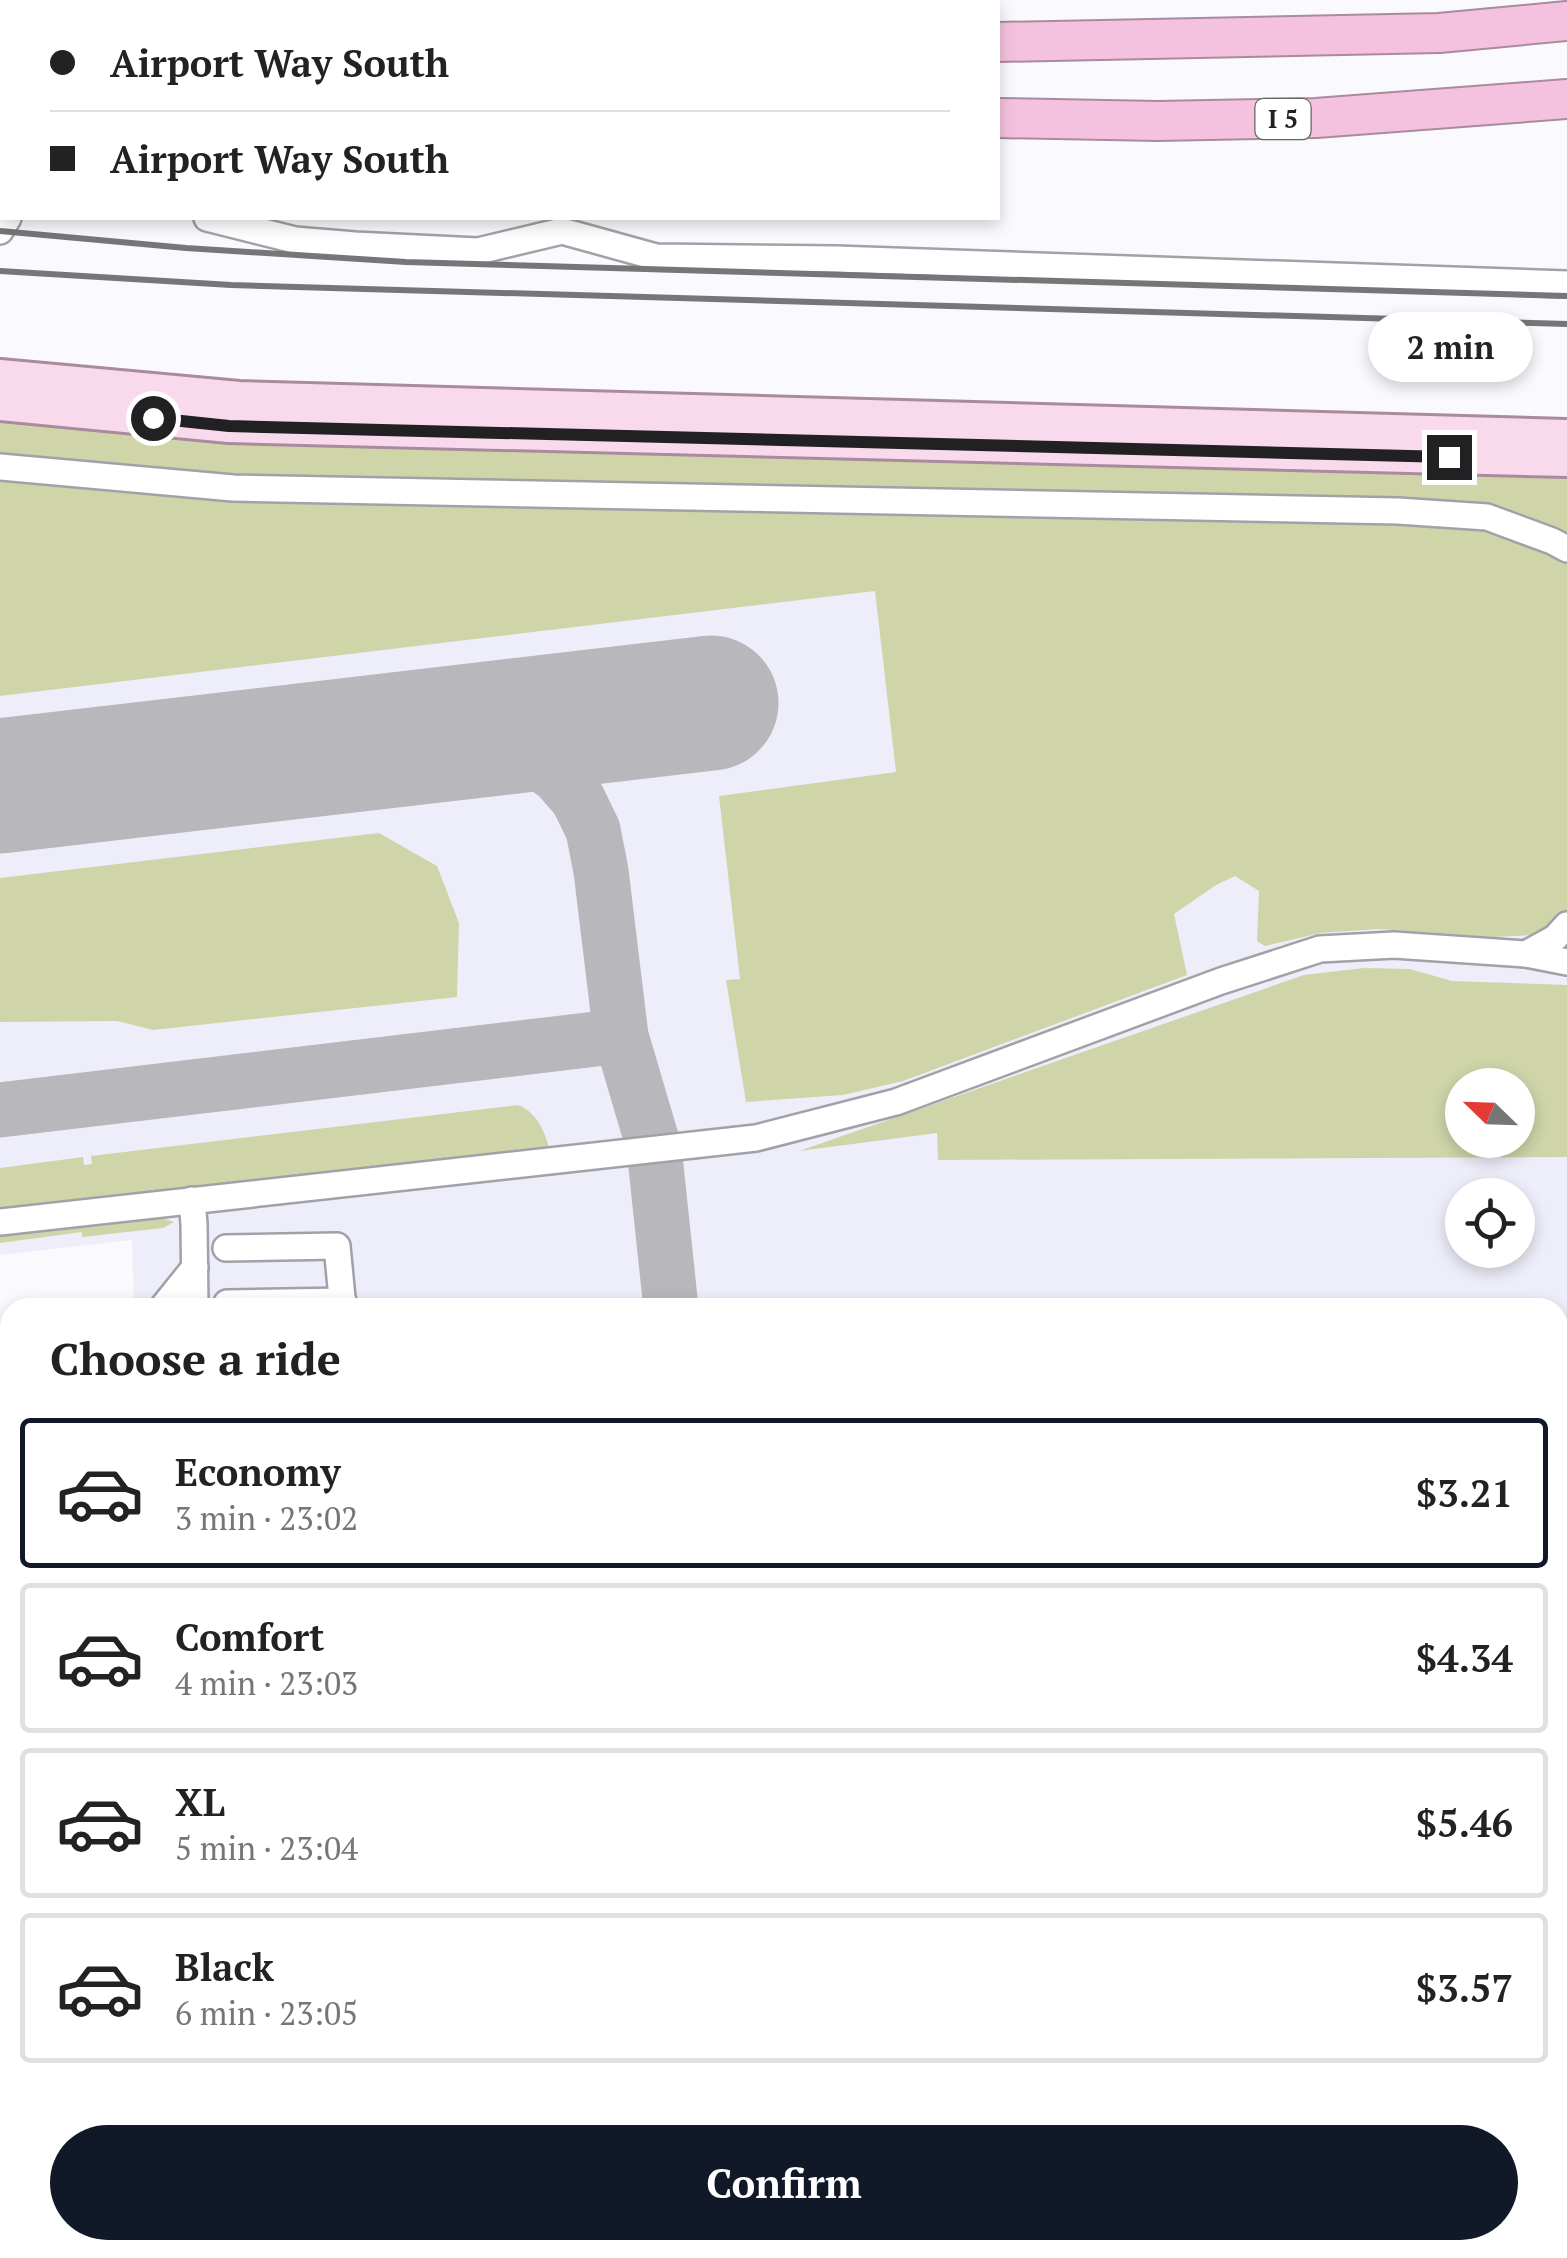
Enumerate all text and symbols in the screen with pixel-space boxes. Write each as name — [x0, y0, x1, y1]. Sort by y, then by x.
text: Airport Way South — [110, 38, 449, 88]
road number: I 5 — [1256, 99, 1310, 139]
text: Airport Way South — [110, 134, 449, 184]
callout: 2 min — [1366, 312, 1532, 382]
text: 2 min — [1407, 326, 1494, 368]
route start — [131, 396, 176, 441]
route end — [1427, 435, 1472, 480]
north arrow — [1445, 1068, 1535, 1158]
map controls — [1445, 1068, 1535, 1268]
button: locate — [1445, 1178, 1535, 1268]
text: Choose a ride — [50, 1328, 341, 1388]
text: Economy — [175, 1447, 341, 1497]
icon: car — [55, 1448, 145, 1538]
text: $3.21 — [1416, 1468, 1513, 1518]
text: 3 min · 23:02 — [175, 1497, 358, 1539]
text: Comfort — [175, 1612, 324, 1662]
icon: car — [55, 1613, 145, 1703]
text: $4.34 — [1416, 1633, 1513, 1683]
text: 4 min · 23:03 — [175, 1662, 358, 1704]
text: XL — [175, 1777, 225, 1827]
icon: car — [55, 1778, 145, 1868]
text: $5.46 — [1416, 1798, 1513, 1848]
text: 5 min · 23:04 — [175, 1827, 358, 1869]
text: Black — [175, 1942, 274, 1992]
icon: car — [55, 1943, 145, 2033]
text: $3.57 — [1416, 1963, 1513, 2013]
text: 6 min · 23:05 — [175, 1992, 358, 2034]
button: Confirm — [50, 2125, 1518, 2240]

